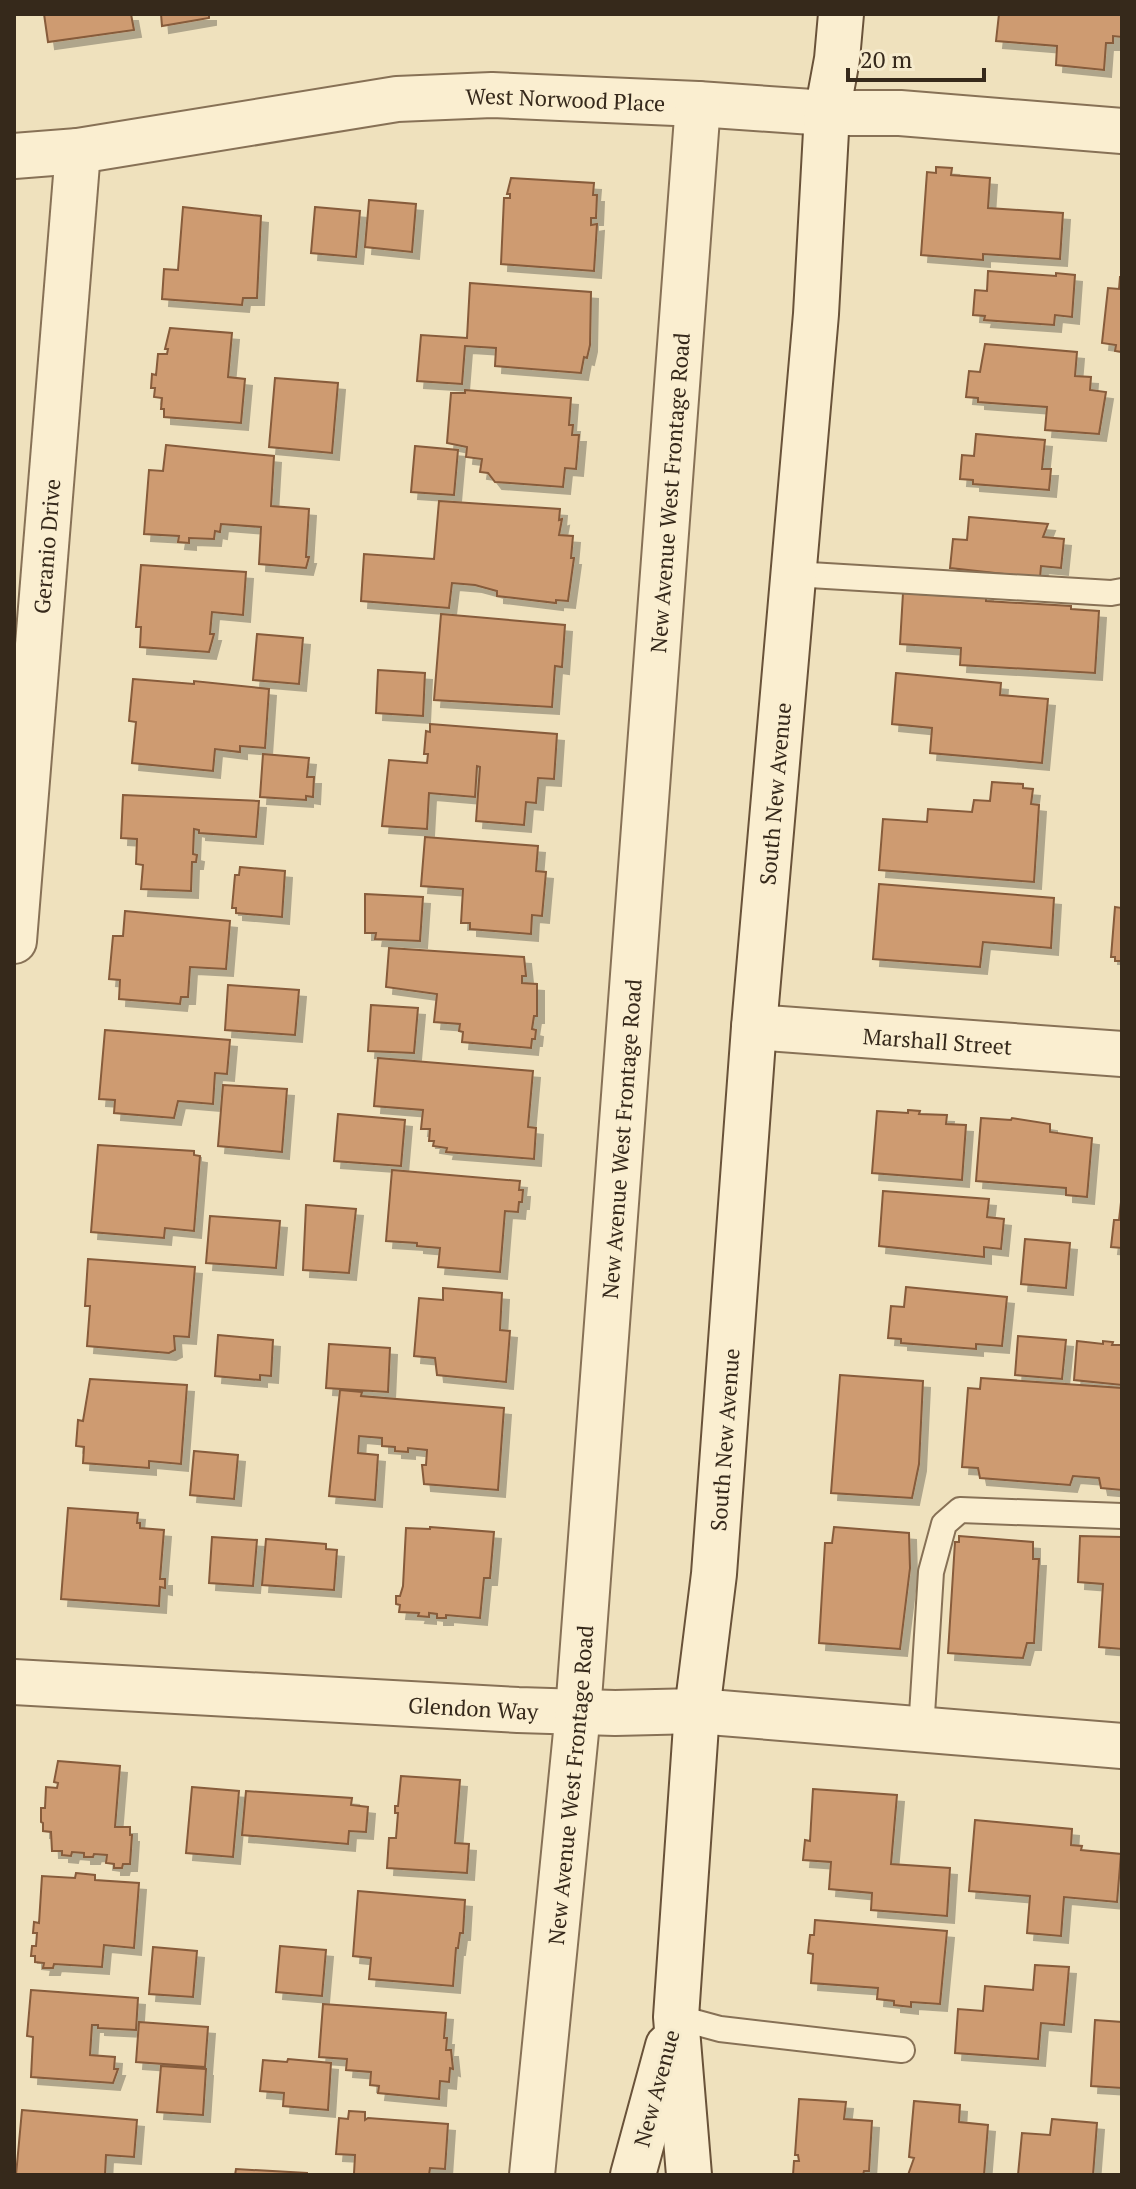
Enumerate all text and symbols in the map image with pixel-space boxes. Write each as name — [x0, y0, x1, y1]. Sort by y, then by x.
scale bar — [848, 32, 984, 82]
text: 20 m — [860, 43, 912, 75]
street label: West Norwood Place — [465, 80, 666, 117]
street label: New Avenue West Frontage Road — [643, 332, 695, 654]
street label: Geranio Drive — [26, 478, 66, 615]
street label: South New Avenue — [752, 701, 797, 886]
street label: New Avenue West Frontage Road — [594, 978, 647, 1300]
street label: Marshall Street — [862, 1021, 1013, 1060]
street label: South New Avenue — [703, 1347, 745, 1532]
street label: New Avenue West Frontage Road — [540, 1624, 599, 1946]
street label: Glendon Way — [408, 1689, 540, 1725]
street label: New Avenue — [626, 2026, 686, 2150]

